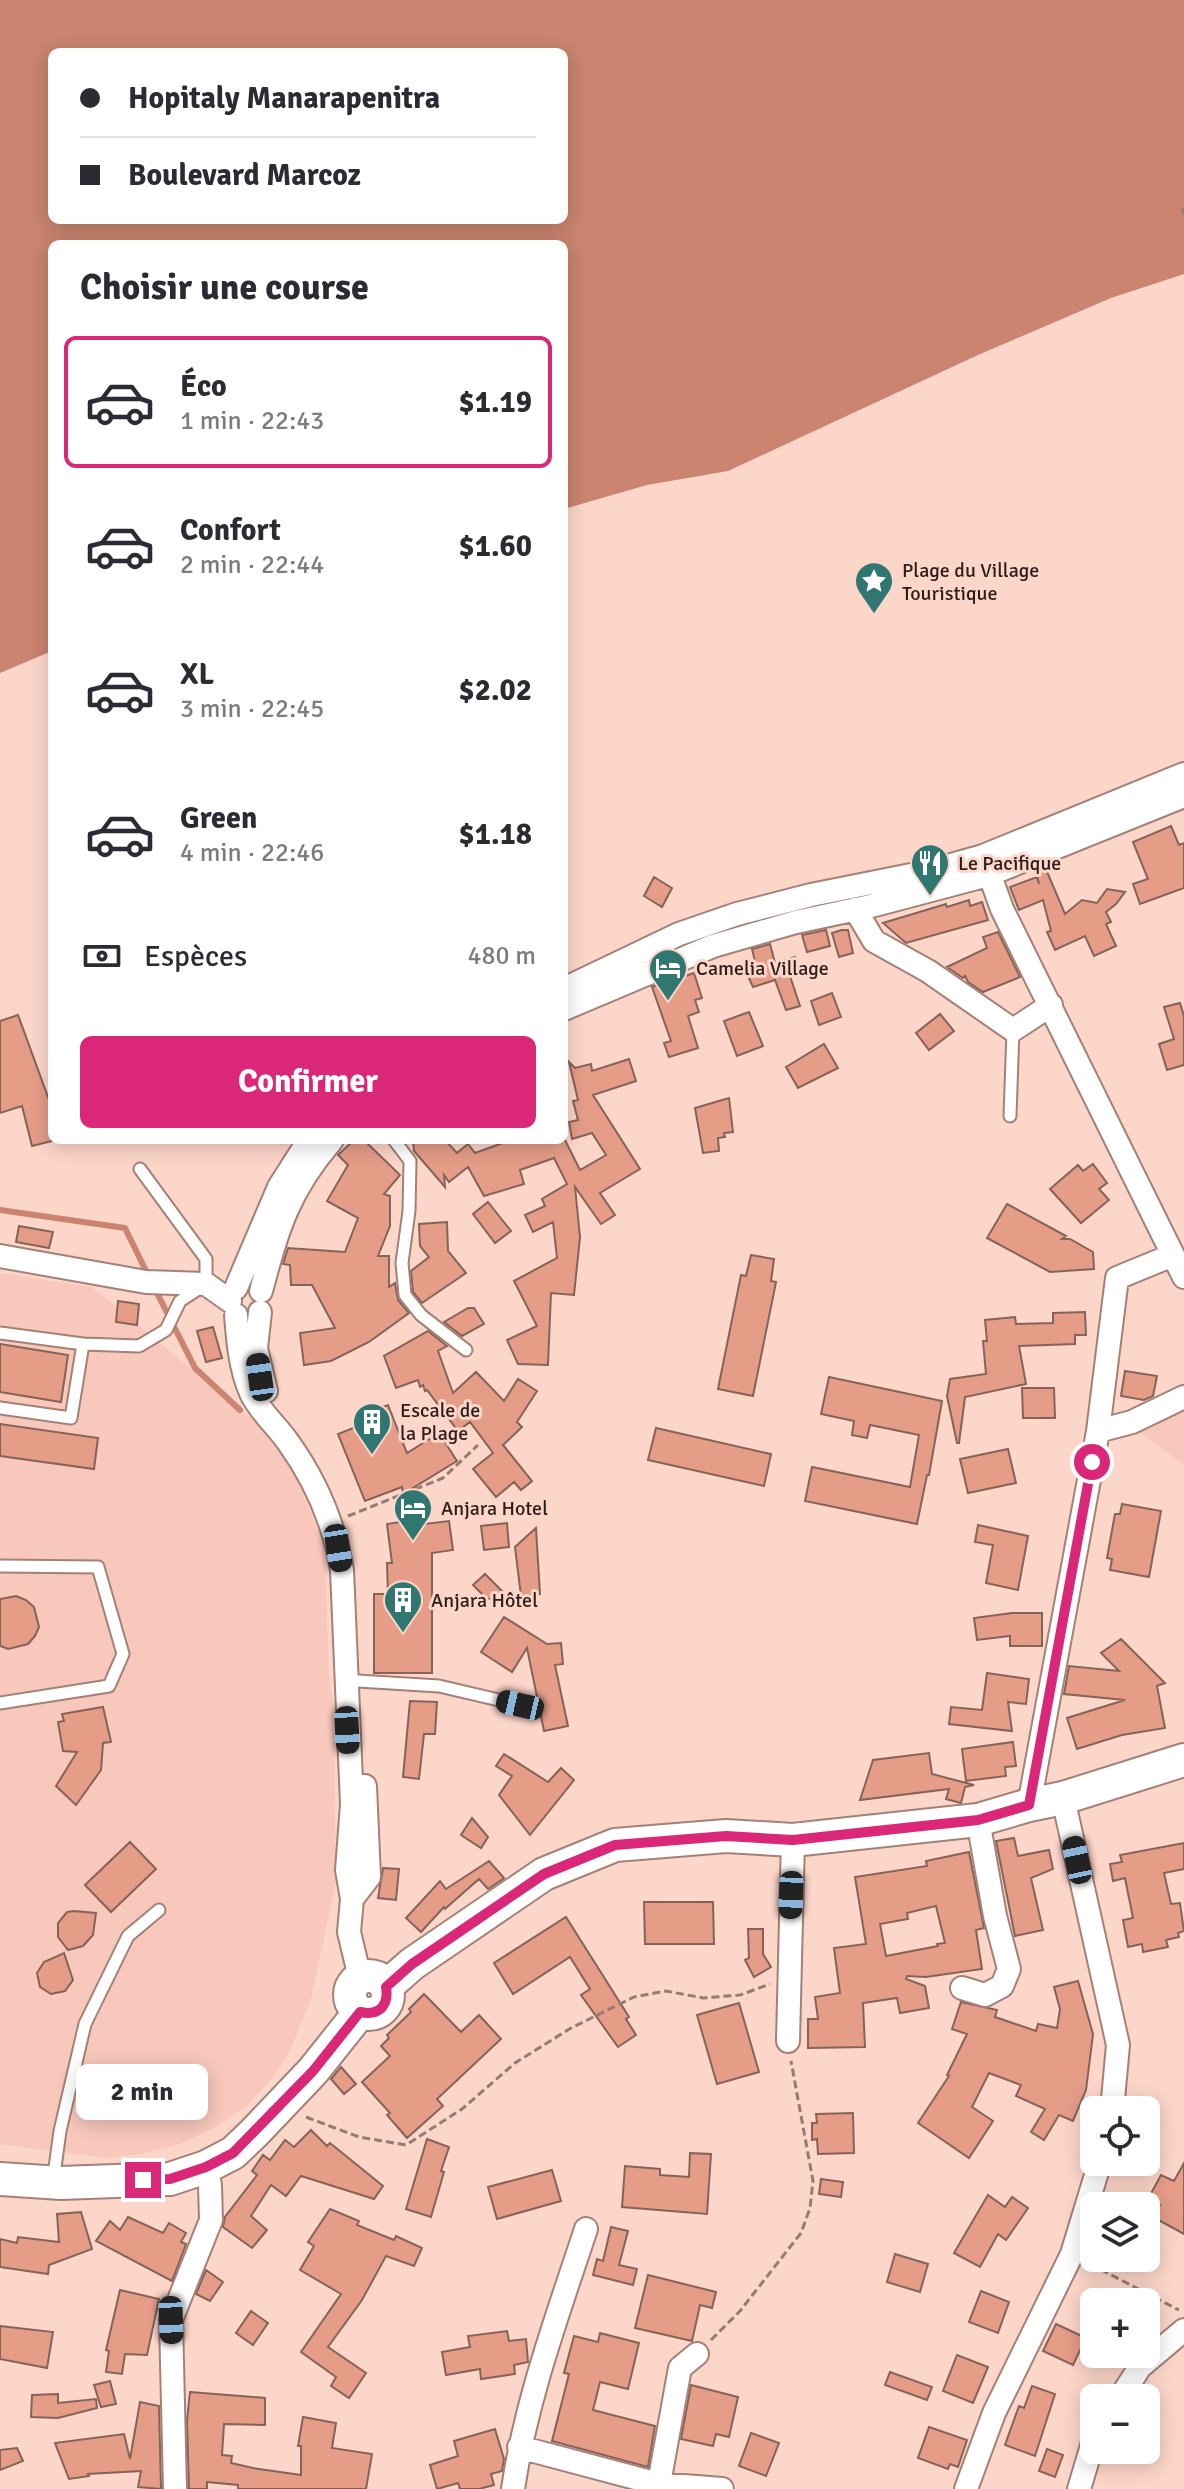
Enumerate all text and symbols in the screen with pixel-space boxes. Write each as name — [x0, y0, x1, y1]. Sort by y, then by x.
text: Hopitaly Manarapenitra — [128, 80, 440, 117]
text: Boulevard Marcoz — [128, 157, 361, 194]
text: Choisir une course — [80, 265, 369, 310]
icon: car — [84, 366, 156, 438]
text: Éco — [180, 368, 227, 405]
text: $1.19 — [459, 384, 532, 421]
text: 1 min · 22:43 — [180, 405, 324, 437]
icon: car — [84, 510, 156, 582]
text: Confort — [180, 512, 281, 549]
text: $1.60 — [459, 528, 532, 565]
text: 2 min · 22:44 — [180, 549, 324, 581]
place label: Plage du Village Touristique — [902, 558, 1039, 606]
place icon: Plage du Village Touristique — [853, 560, 895, 615]
icon: car — [84, 654, 156, 726]
text: XL — [180, 656, 214, 693]
text: $2.02 — [459, 672, 532, 709]
text: 3 min · 22:45 — [180, 693, 324, 725]
icon: car — [84, 798, 156, 870]
text: Green — [180, 800, 257, 837]
text: $1.18 — [459, 816, 532, 853]
text: 4 min · 22:46 — [180, 837, 324, 869]
restaurant icon: Le Pacifique — [909, 842, 951, 897]
place label: Le Pacifique — [958, 851, 1061, 876]
icon: cash — [80, 934, 124, 978]
text: Espèces — [144, 938, 247, 975]
text: 480 m — [467, 940, 536, 972]
hotel icon: Camelia Village — [647, 947, 689, 1002]
place label: Camelia Village — [696, 956, 829, 981]
button: Confirmer — [80, 1036, 536, 1128]
car — [245, 1352, 275, 1402]
place label: Escale de la Plage — [400, 1398, 480, 1446]
building icon: Escale de la Plage — [351, 1401, 393, 1456]
route start — [1074, 1444, 1110, 1480]
hotel icon: Anjara Hotel — [392, 1487, 434, 1542]
place label: Anjara Hotel — [441, 1496, 548, 1521]
car — [322, 1522, 354, 1574]
building icon: Anjara Hôtel — [382, 1579, 424, 1634]
place label: Anjara Hôtel — [431, 1588, 538, 1613]
car — [494, 1688, 546, 1722]
car — [334, 1705, 360, 1755]
car — [1060, 1834, 1094, 1886]
car — [778, 1871, 804, 1919]
callout: 2 min — [77, 2064, 209, 2120]
text: 2 min — [111, 2076, 173, 2108]
map controls — [1080, 2096, 1160, 2464]
button: locate — [1080, 2096, 1160, 2176]
route end — [125, 2162, 161, 2198]
button: layers — [1080, 2192, 1160, 2272]
button: + — [1080, 2288, 1160, 2368]
car — [158, 2296, 184, 2344]
button: − — [1080, 2384, 1160, 2464]

